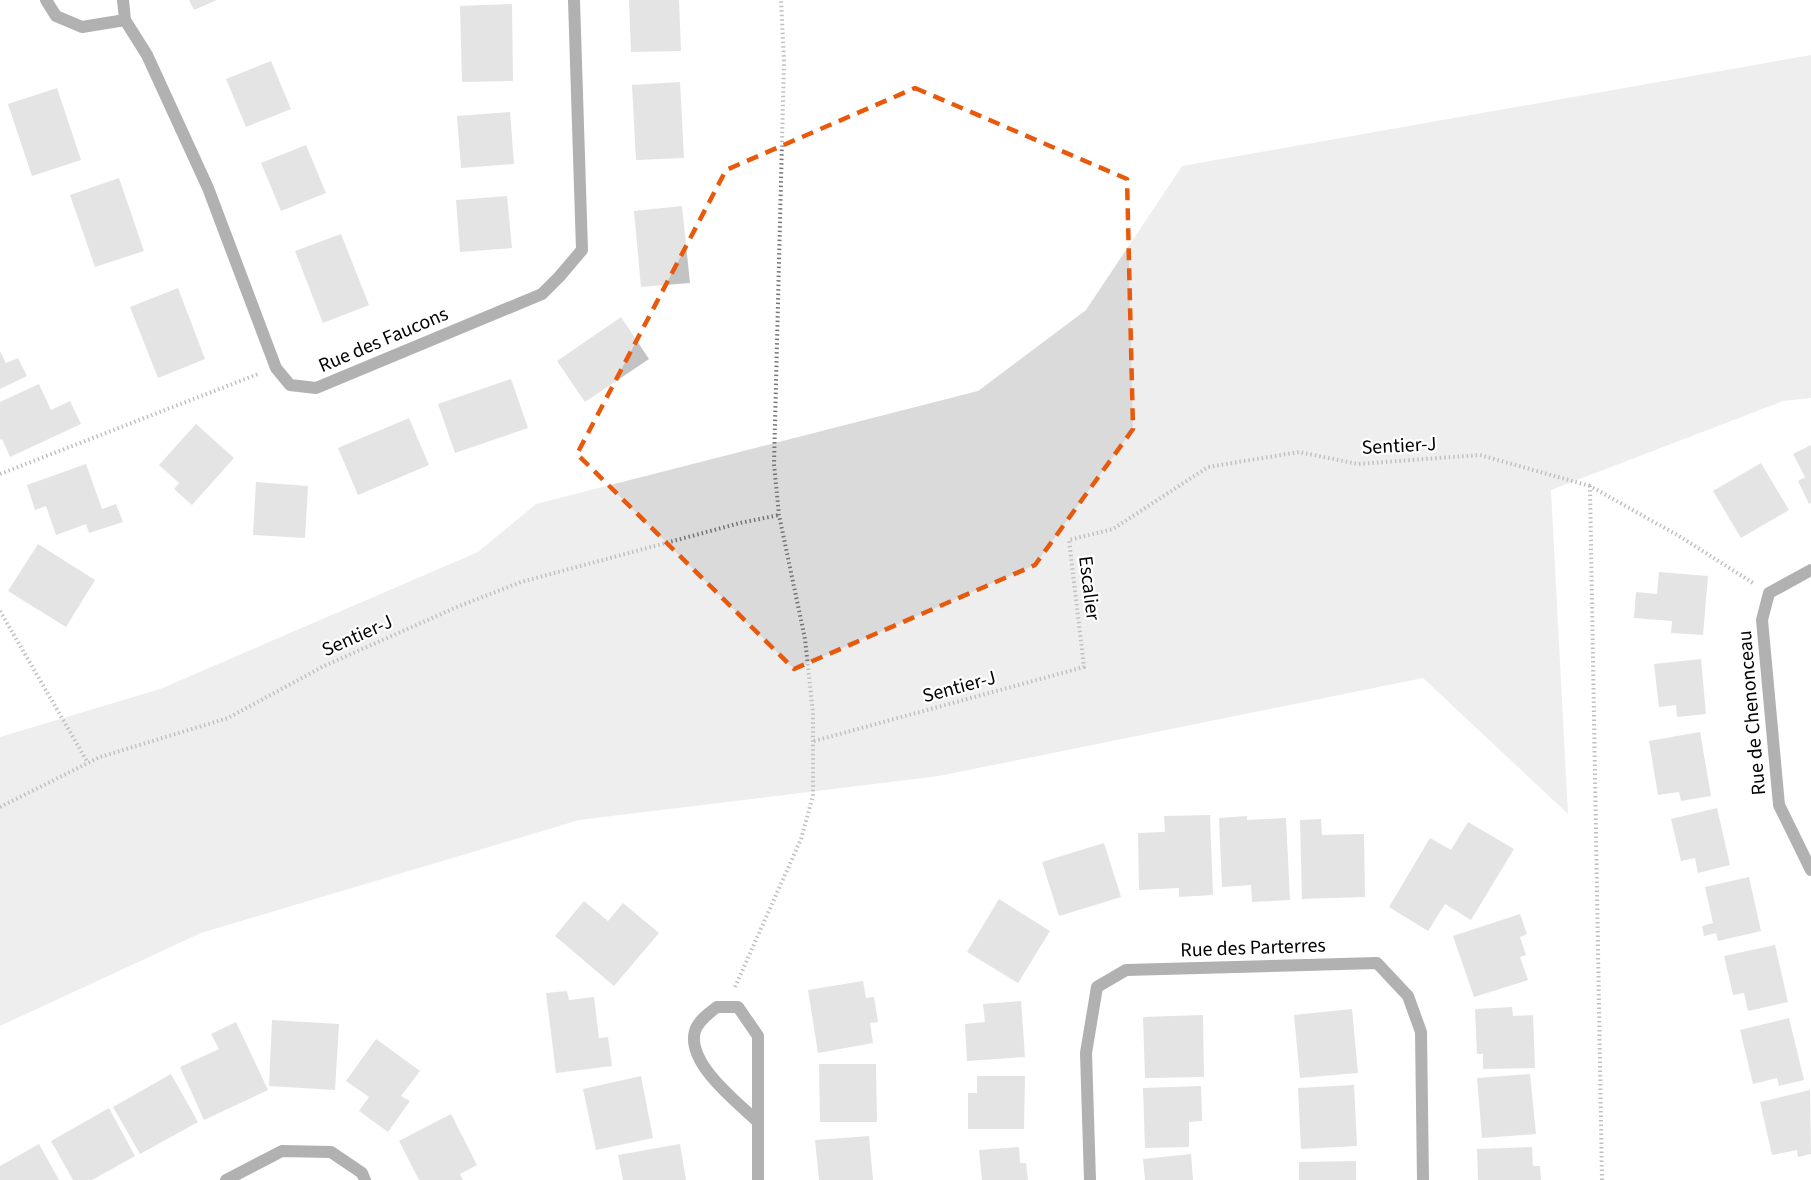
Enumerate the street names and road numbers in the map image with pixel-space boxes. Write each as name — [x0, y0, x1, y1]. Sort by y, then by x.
street label: Rue des Faucons — [314, 300, 453, 380]
street label: Sentier-J — [1361, 430, 1437, 462]
street label: Escalier — [1071, 554, 1107, 622]
street label: Sentier-J — [317, 608, 397, 664]
street label: Rue de Chenonceau — [1731, 629, 1773, 797]
street label: Sentier-J — [919, 664, 999, 710]
street label: Rue des Parterres — [1180, 931, 1326, 965]

